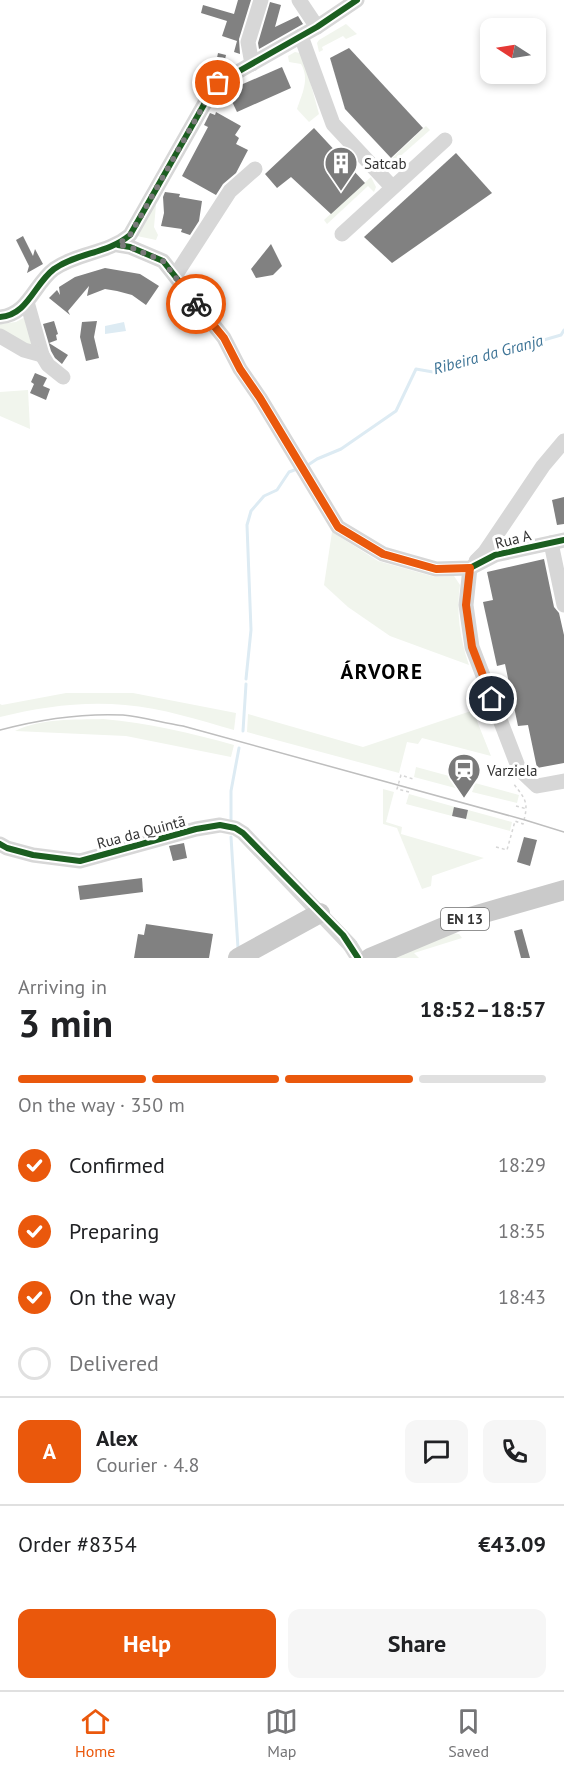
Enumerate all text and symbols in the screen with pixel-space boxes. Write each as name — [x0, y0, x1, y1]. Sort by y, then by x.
north arrow — [480, 18, 546, 84]
map controls — [480, 18, 546, 84]
pin — [192, 57, 243, 108]
icon: bag — [201, 66, 234, 99]
building icon: Satcab — [323, 145, 359, 192]
place label: Satcab — [364, 154, 407, 173]
courier — [166, 274, 226, 334]
icon: bike — [180, 288, 213, 321]
water label: Ribeira da Granja — [431, 330, 545, 378]
street label: Rua A — [493, 525, 533, 553]
district label: ÁRVORE — [341, 658, 423, 685]
pin — [466, 673, 517, 724]
icon: home — [475, 682, 508, 715]
station icon: Varziela — [446, 752, 482, 799]
place label: Varziela — [486, 761, 537, 780]
street label: Rua da Quintã — [95, 811, 187, 853]
road number: EN 13 — [441, 908, 489, 930]
text: Arriving in — [18, 974, 107, 1000]
text: 18:52–18:57 — [420, 995, 546, 1023]
text: 3 min — [18, 997, 113, 1048]
text: On the way · 350 m — [18, 1092, 185, 1118]
icon: check — [18, 1149, 51, 1182]
text: Confirmed — [69, 1151, 165, 1179]
text: 18:29 — [498, 1152, 546, 1178]
icon: check — [18, 1215, 51, 1248]
text: Preparing — [69, 1217, 159, 1245]
text: 18:35 — [498, 1218, 546, 1244]
icon: check — [18, 1281, 51, 1314]
text: On the way — [69, 1283, 176, 1311]
text: 18:43 — [498, 1284, 546, 1310]
text: Delivered — [69, 1349, 159, 1377]
button: chat — [405, 1420, 468, 1483]
button: phone — [483, 1420, 546, 1483]
text: Alex — [96, 1424, 138, 1452]
text: A — [43, 1437, 56, 1465]
text: Courier · 4.8 — [96, 1452, 199, 1478]
text: Order #8354 — [18, 1530, 137, 1558]
text: €43.09 — [478, 1530, 546, 1558]
button: Help — [18, 1609, 276, 1678]
button: Share — [288, 1609, 546, 1678]
tab: Home — [75, 1705, 115, 1761]
tab: Map — [265, 1705, 298, 1761]
tab: Saved — [448, 1705, 489, 1761]

